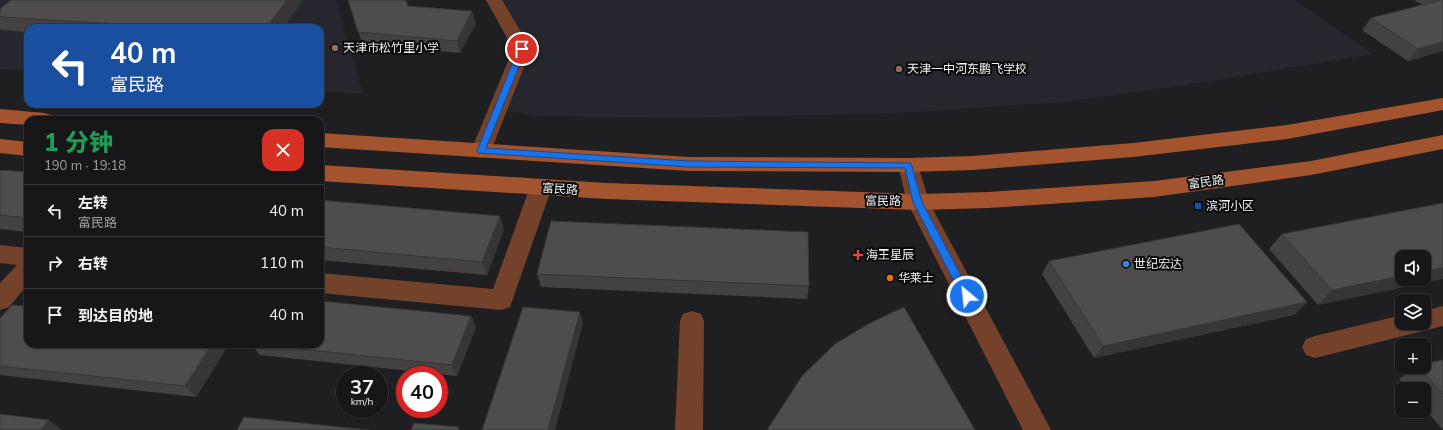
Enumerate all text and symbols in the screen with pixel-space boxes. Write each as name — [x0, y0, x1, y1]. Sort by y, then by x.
pin — [505, 32, 539, 66]
text: 40 m — [110, 35, 176, 70]
icon: arrive — [511, 38, 533, 60]
icon: left — [44, 40, 96, 92]
place label: 天津市松竹里小学 — [343, 40, 439, 55]
marker: 天津市松竹里小学 — [330, 43, 340, 53]
place label: 天津一中河东鹏飞学校 — [907, 61, 1027, 76]
marker: 天津一中河东鹏飞学校 — [894, 64, 904, 74]
text: 富民路 — [110, 73, 164, 96]
text: 1 分钟 — [44, 127, 113, 157]
button: close — [262, 129, 304, 171]
text: 190 m · 19:18 — [44, 157, 126, 173]
street label: 富民路 — [1187, 172, 1225, 191]
street label: 富民路 — [542, 180, 579, 197]
text: 左转 — [78, 193, 108, 212]
street label: 富民路 — [865, 193, 901, 208]
place label: 滨河小区 — [1206, 198, 1254, 213]
icon: left — [44, 200, 66, 222]
text: 40 m — [269, 201, 304, 220]
marker: 滨河小区 — [1193, 201, 1203, 211]
text: 富民路 — [78, 214, 117, 230]
place label: 海王星辰 — [866, 247, 914, 262]
marker: 海王星辰 — [853, 250, 863, 260]
map controls — [1395, 250, 1431, 418]
button: sound — [1395, 250, 1431, 286]
icon: right — [44, 252, 66, 274]
text: 110 m — [260, 253, 304, 272]
text: 右转 — [78, 254, 108, 273]
place label: 世纪宏达 — [1134, 256, 1182, 271]
marker: 世纪宏达 — [1121, 259, 1131, 269]
place label: 华莱士 — [898, 270, 934, 285]
marker: 华莱士 — [885, 273, 895, 283]
position arrow — [946, 275, 988, 317]
button: layers — [1395, 294, 1431, 330]
icon: arrive — [44, 304, 66, 326]
text: 40 m — [269, 305, 304, 324]
text: 到达目的地 — [78, 306, 153, 325]
button: + — [1395, 338, 1431, 374]
speed limit sign: 40 — [396, 366, 448, 418]
text: 37 — [350, 374, 374, 399]
button: − — [1395, 382, 1431, 418]
text: km/h — [351, 395, 373, 408]

